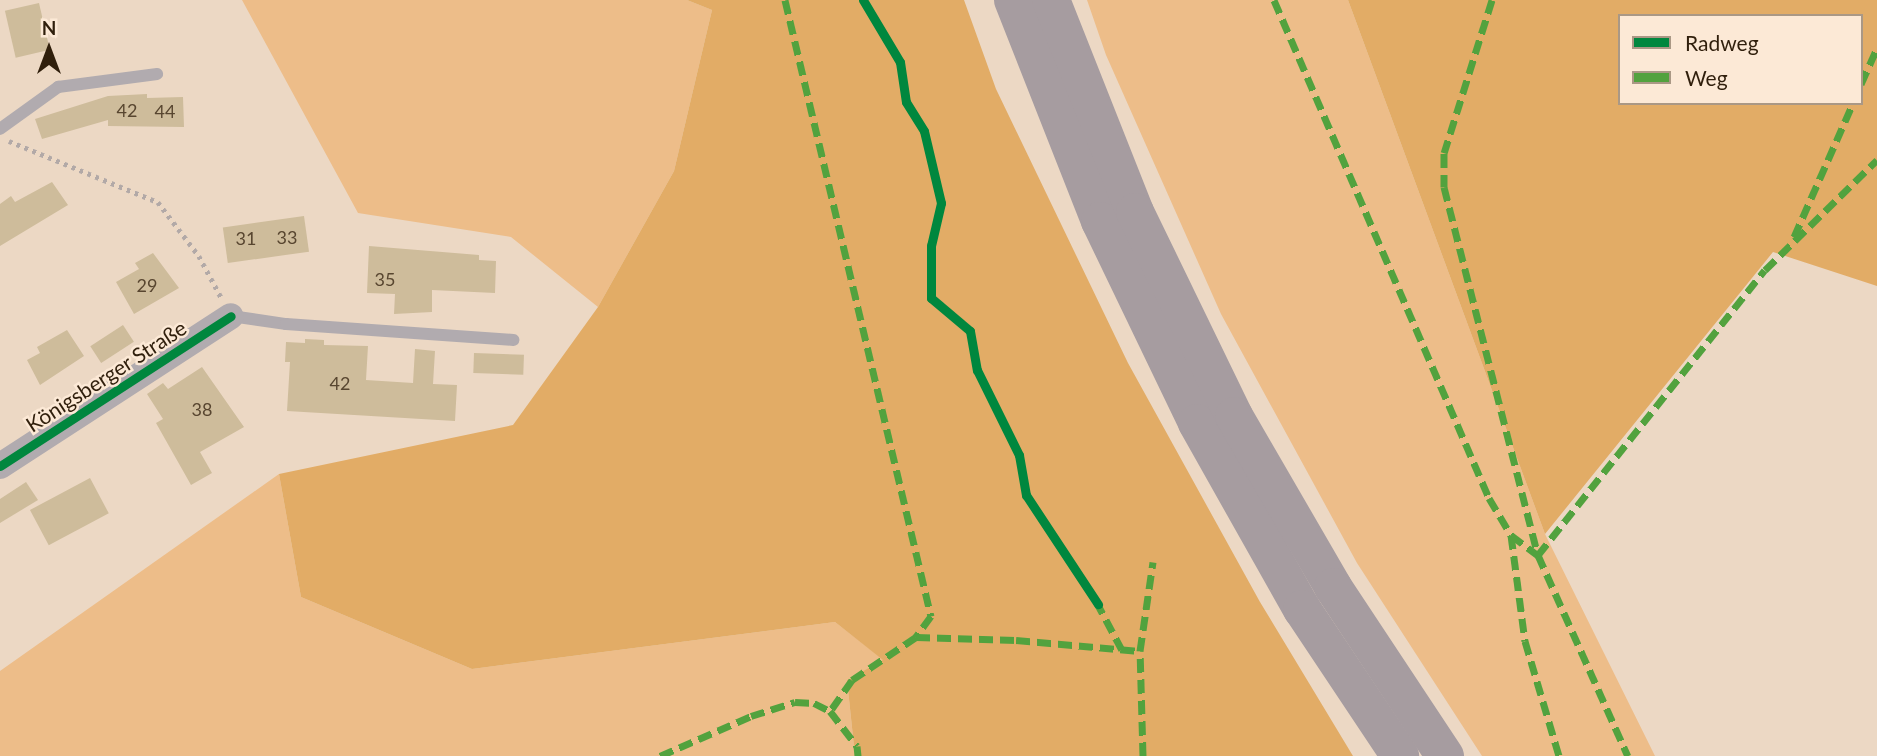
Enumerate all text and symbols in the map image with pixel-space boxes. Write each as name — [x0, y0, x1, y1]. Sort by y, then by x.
north arrow — [14, 14, 84, 84]
legend — [1618, 14, 1863, 105]
text: N — [42, 16, 56, 39]
text: Radweg — [1685, 30, 1759, 55]
text: Weg — [1685, 65, 1728, 90]
house number: 42 — [117, 99, 137, 121]
house number: 44 — [155, 100, 175, 122]
house number: 33 — [277, 226, 297, 248]
house number: 31 — [236, 227, 256, 249]
house number: 35 — [375, 268, 395, 290]
house number: 29 — [137, 274, 157, 296]
street label: Königsberger Straße — [21, 315, 191, 437]
house number: 42 — [330, 372, 350, 394]
house number: 38 — [192, 398, 212, 420]

